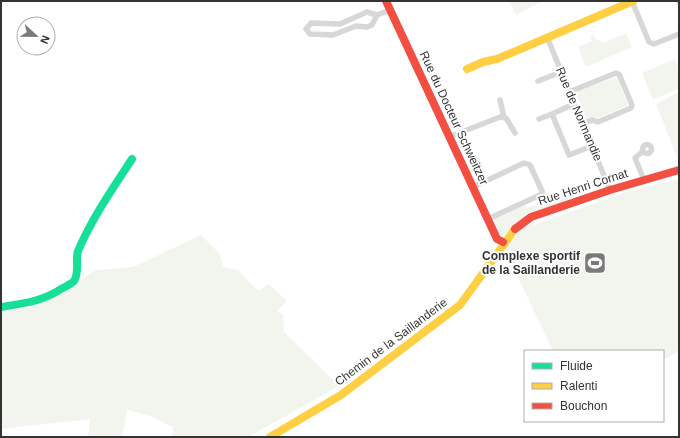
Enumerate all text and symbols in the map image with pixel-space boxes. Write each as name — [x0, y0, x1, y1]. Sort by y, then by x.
north arrow — [16, 16, 56, 56]
text: N — [38, 34, 52, 46]
street label: Rue du Docteur Schweitzer — [417, 49, 491, 187]
street label: Rue de Normandie — [553, 65, 605, 163]
street label: Rue Henri Cornat — [536, 166, 630, 208]
place label: Complexe sportif de la Saillanderie — [482, 249, 581, 277]
sports icon: Complexe sportif de la Saillanderie — [582, 250, 608, 276]
street label: Chemin de la Saillanderie — [332, 295, 450, 389]
legend — [524, 350, 664, 422]
text: Fluide — [560, 359, 593, 373]
text: Ralenti — [560, 379, 597, 393]
text: Bouchon — [560, 399, 607, 413]

